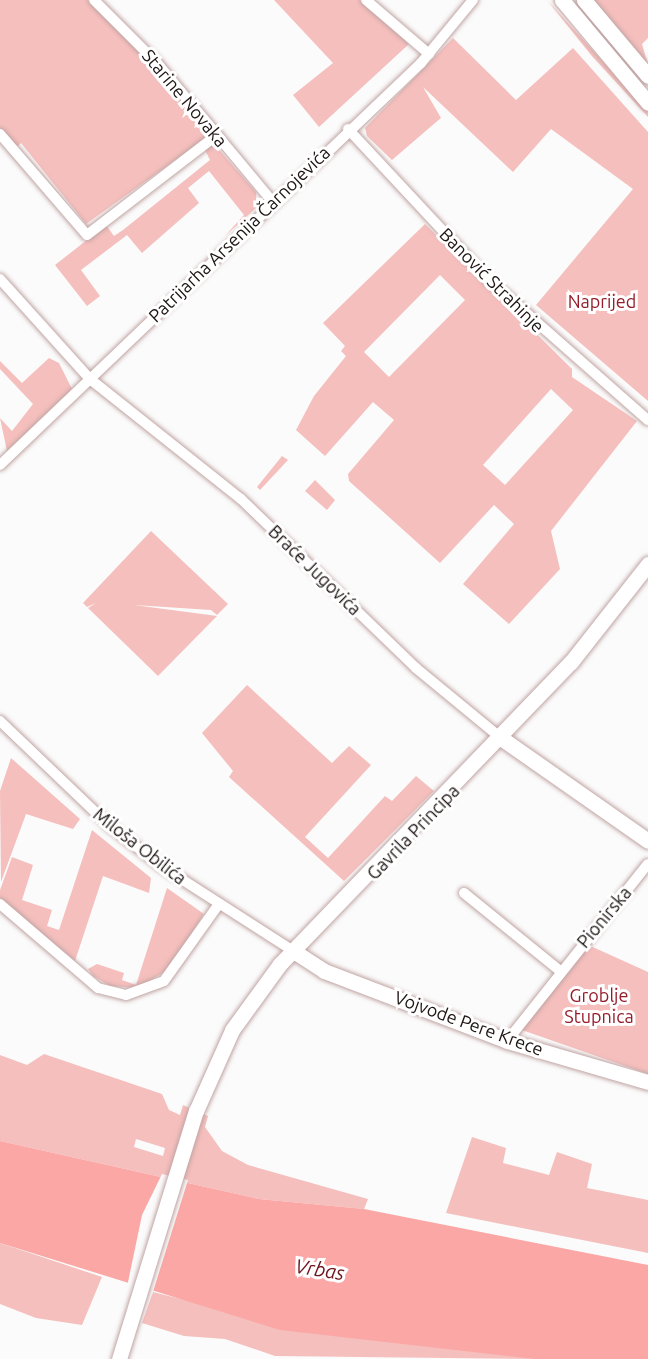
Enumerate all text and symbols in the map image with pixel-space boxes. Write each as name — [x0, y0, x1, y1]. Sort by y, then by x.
street label: Starine Novaka — [138, 45, 232, 151]
street label: Patrijarha Arsenija Čarnojevića — [144, 142, 334, 326]
street label: Banović Strahinje — [435, 223, 549, 337]
park label: Naprijed — [568, 290, 636, 312]
street label: Braće Jugovića — [264, 520, 366, 620]
street label: Gavrila Principa — [362, 780, 464, 884]
street label: Miloša Obilića — [89, 803, 191, 889]
street label: Pionirska — [572, 882, 636, 952]
park label: Groblje Stupnica — [564, 985, 634, 1028]
street label: Vojvode Pere Krece — [392, 986, 546, 1060]
water label: Vrbas — [294, 1253, 346, 1285]

